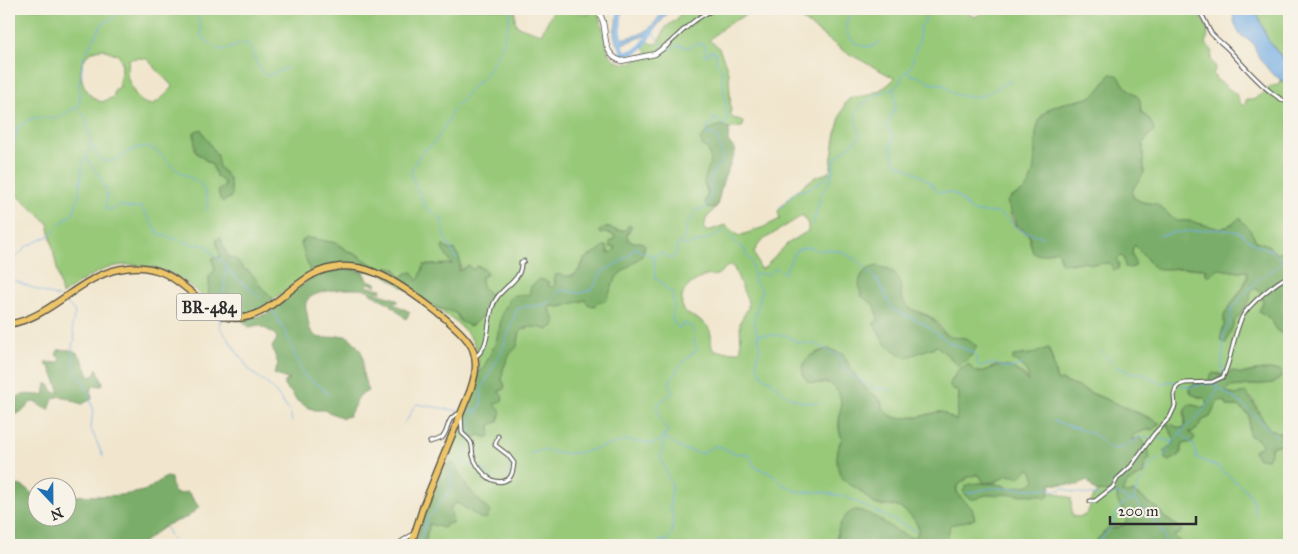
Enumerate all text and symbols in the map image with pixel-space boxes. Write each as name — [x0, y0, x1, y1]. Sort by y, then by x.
road number: BR-484 — [176, 294, 242, 320]
north arrow — [28, 476, 78, 526]
scale bar — [1110, 494, 1197, 526]
text: 200 m — [1118, 502, 1159, 520]
text: N — [48, 503, 65, 524]

